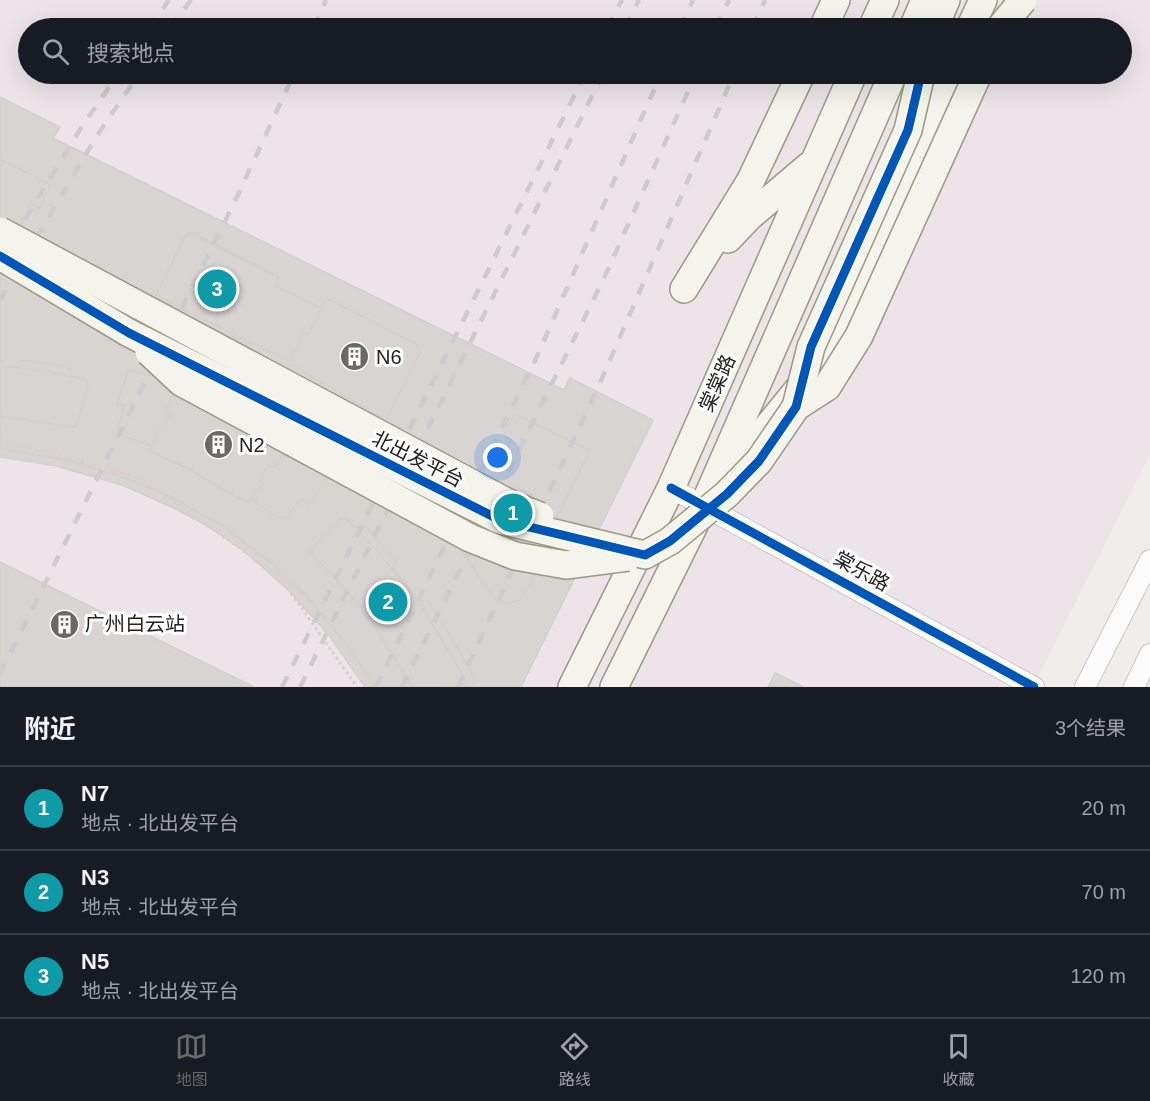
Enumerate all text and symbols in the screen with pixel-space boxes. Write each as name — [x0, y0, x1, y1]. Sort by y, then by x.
search box — [18, 18, 1132, 84]
icon: search — [39, 35, 72, 68]
text: 搜索地点 — [87, 41, 175, 66]
pin: 3 — [198, 266, 236, 312]
building icon: N6 — [339, 341, 371, 373]
place label: N6 — [376, 346, 402, 368]
street label: 棠棠路 — [695, 351, 739, 415]
street label: 北出发平台 — [368, 426, 468, 492]
building icon: N2 — [202, 429, 234, 461]
place label: N2 — [239, 434, 265, 456]
your location — [483, 443, 512, 472]
pin: 1 — [494, 490, 532, 536]
street label: 棠乐路 — [830, 547, 894, 595]
pin: 2 — [368, 580, 408, 624]
building icon: 广州白云站 — [48, 608, 80, 640]
place label: 广州白云站 — [85, 613, 185, 635]
text: 附近 — [24, 714, 76, 744]
text: 3个结果 — [1055, 717, 1126, 739]
text: N7 — [81, 781, 109, 806]
text: 1 — [38, 797, 49, 819]
text: 20 m — [1082, 797, 1126, 819]
text: 地点 · 北出发平台 — [81, 812, 239, 834]
text: N3 — [81, 865, 109, 890]
text: 2 — [38, 881, 49, 903]
text: 70 m — [1082, 881, 1126, 903]
text: 地点 · 北出发平台 — [81, 896, 239, 918]
text: N5 — [81, 949, 109, 974]
text: 3 — [38, 965, 49, 987]
text: 120 m — [1070, 965, 1126, 987]
text: 地点 · 北出发平台 — [81, 980, 239, 1002]
tab: 地图 — [175, 1030, 208, 1090]
tab: 路线 — [558, 1030, 591, 1090]
tab: 收藏 — [942, 1030, 975, 1090]

